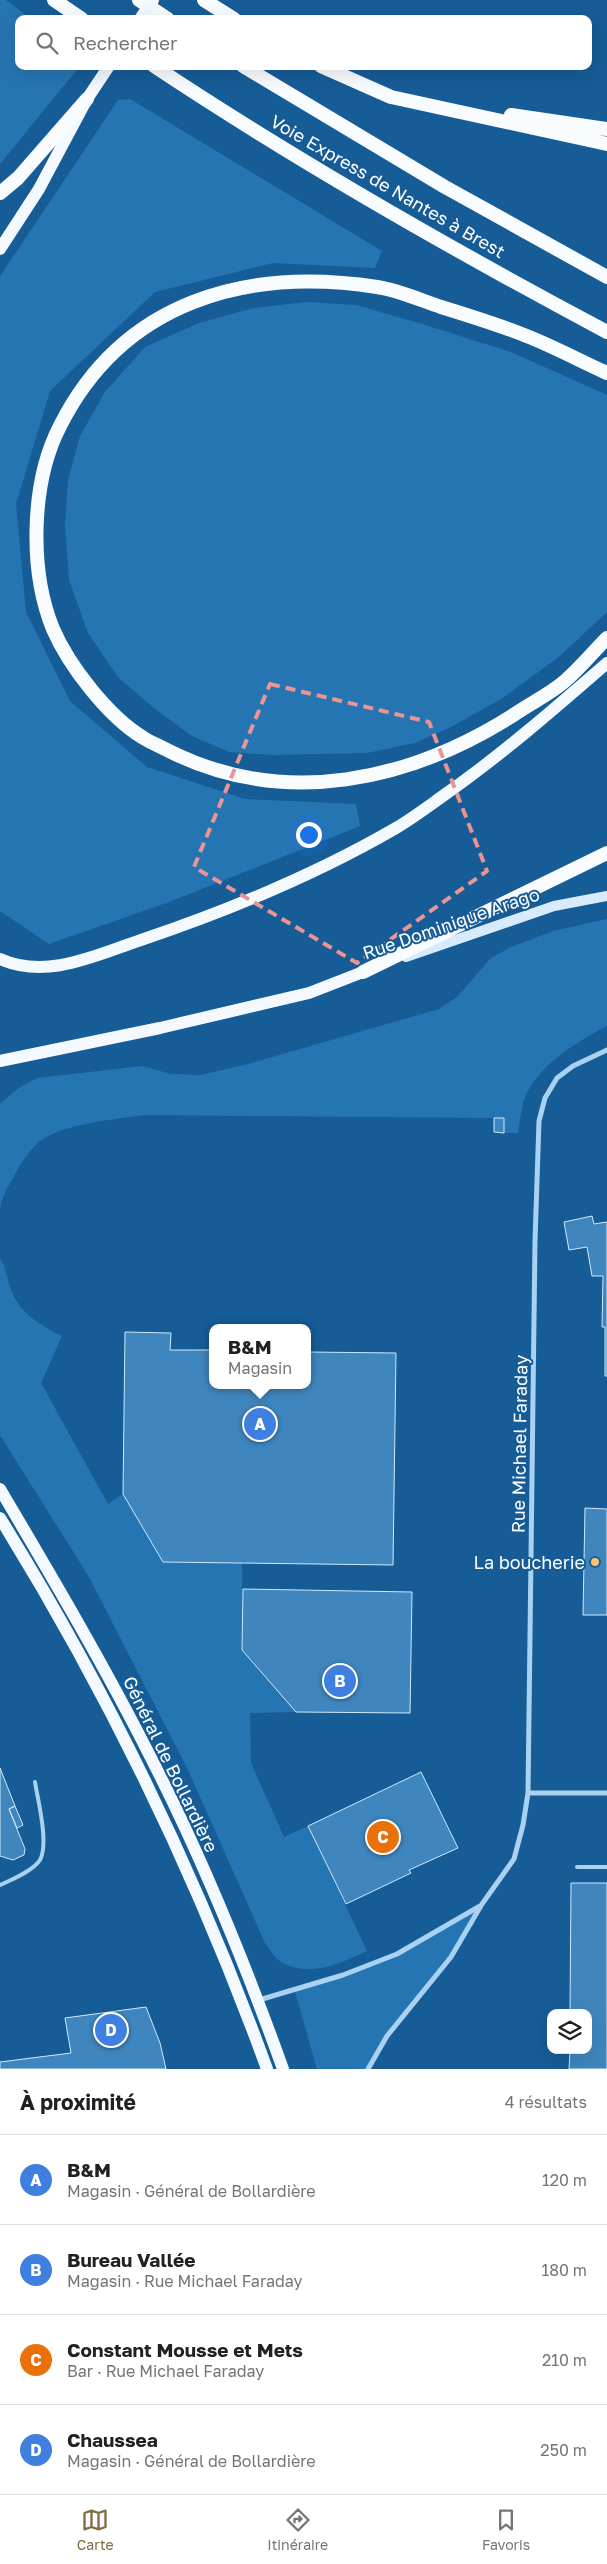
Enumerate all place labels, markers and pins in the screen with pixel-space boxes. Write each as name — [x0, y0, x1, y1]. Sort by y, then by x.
pin: A — [244, 1405, 276, 1443]
place label: La boucherie — [474, 1551, 585, 1573]
marker: La boucherie — [589, 1556, 601, 1568]
pin: B — [324, 1662, 356, 1700]
pin: C — [367, 1818, 399, 1856]
pin: D — [95, 2011, 127, 2049]

